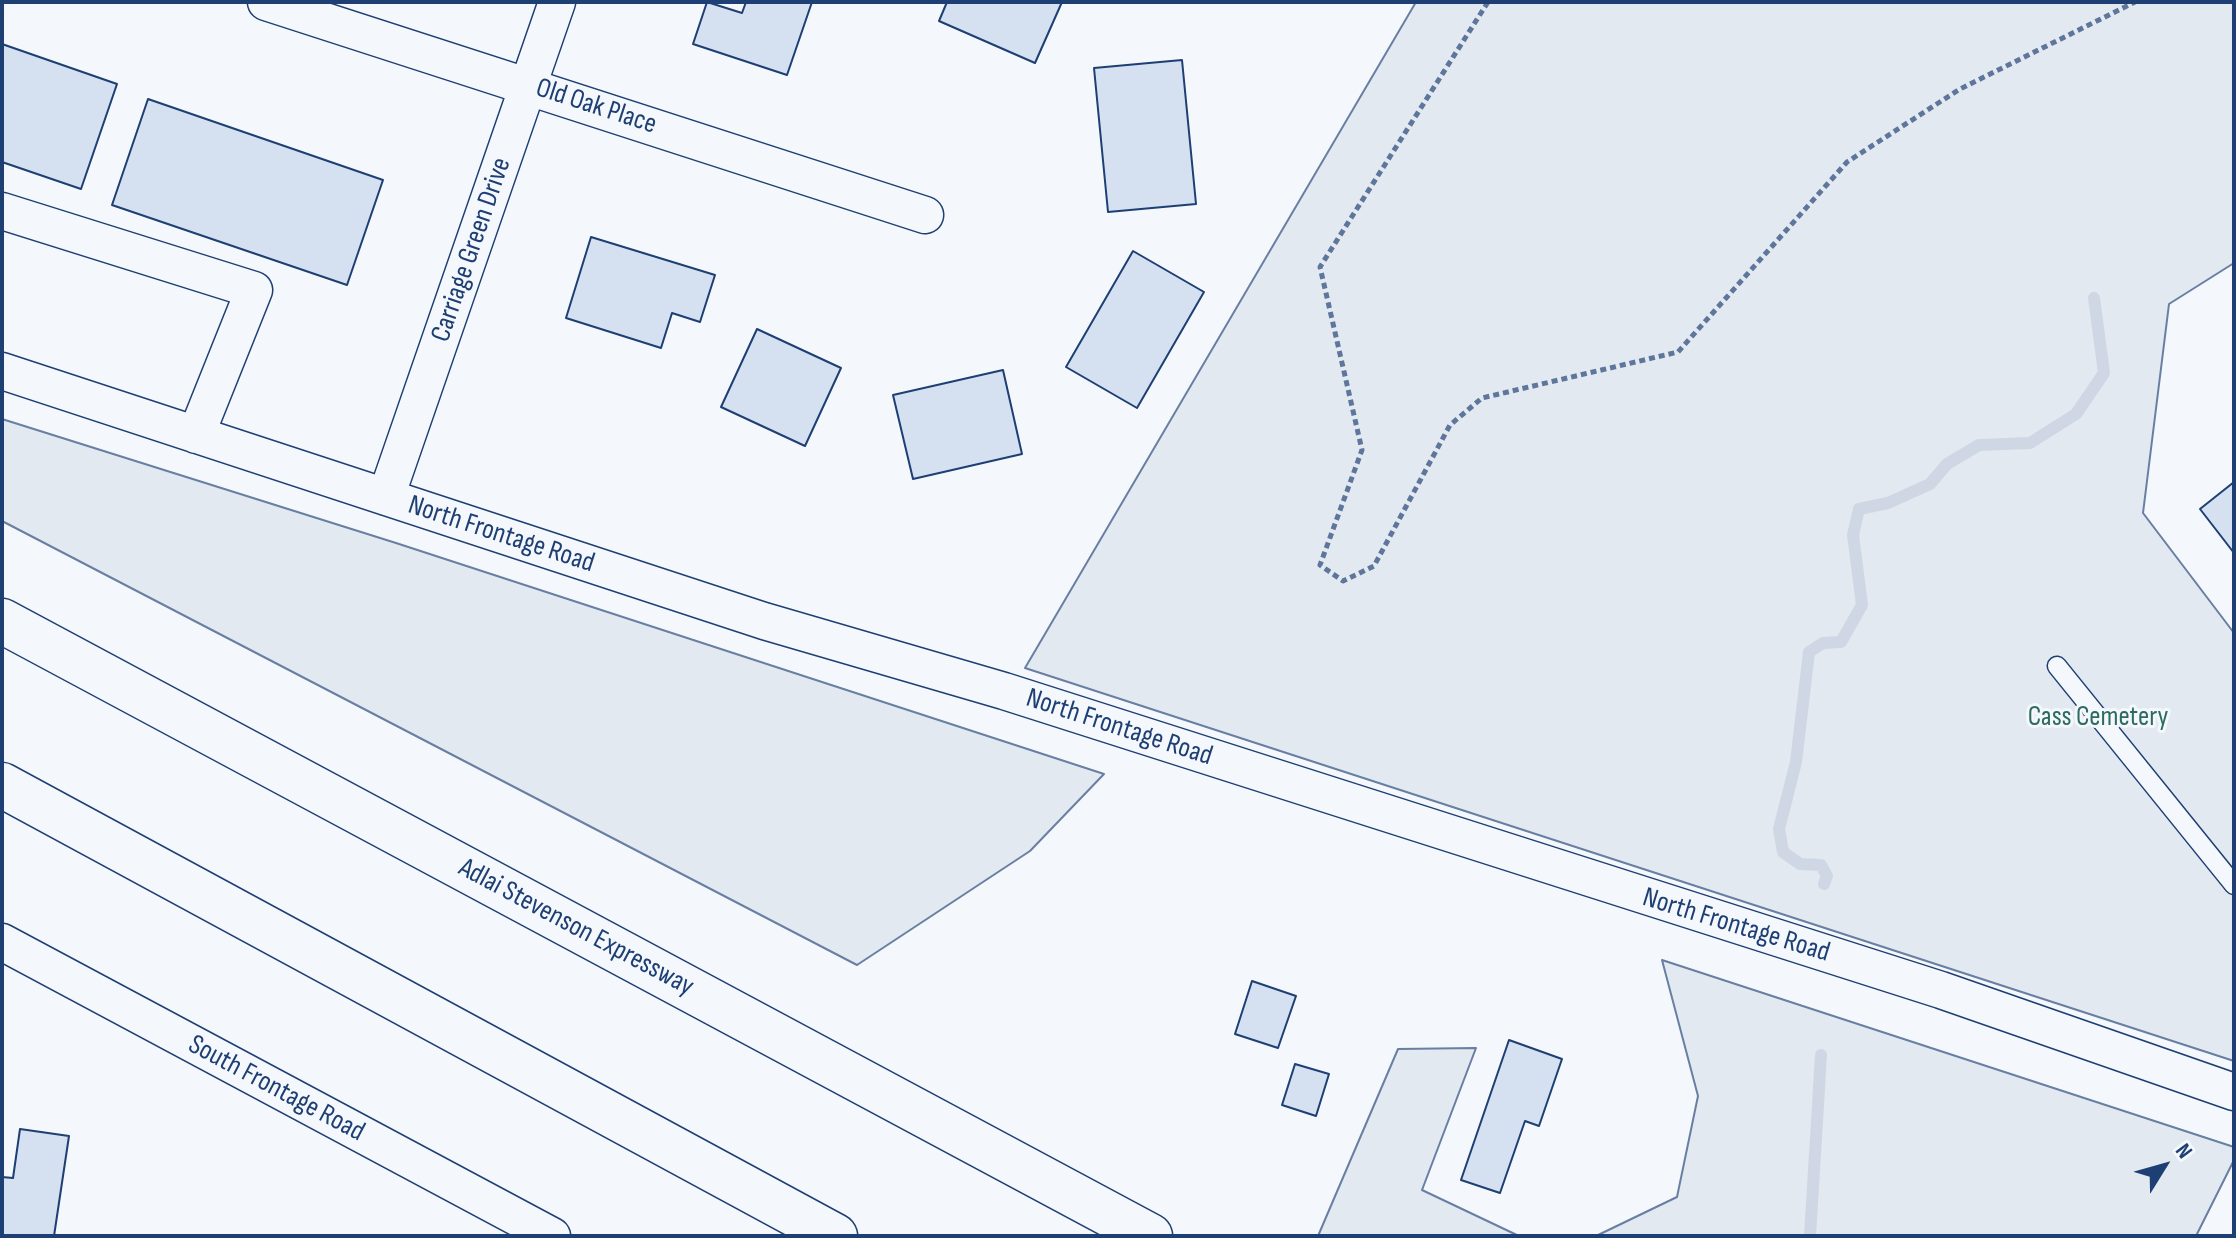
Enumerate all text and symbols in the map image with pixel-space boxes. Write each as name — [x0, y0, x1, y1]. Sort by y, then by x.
street label: Old Oak Place — [531, 72, 661, 142]
street label: Carriage Green Drive — [425, 154, 519, 346]
street label: North Frontage Road — [404, 489, 598, 581]
street label: North Frontage Road — [1022, 682, 1216, 774]
park label: Cass Cemetery — [2028, 701, 2168, 735]
street label: Adlai Stevenson Expressway — [453, 852, 699, 1004]
street label: North Frontage Road — [1638, 882, 1834, 970]
street label: South Frontage Road — [182, 1028, 370, 1150]
north arrow — [2124, 1126, 2204, 1206]
text: N — [2169, 1138, 2198, 1164]

